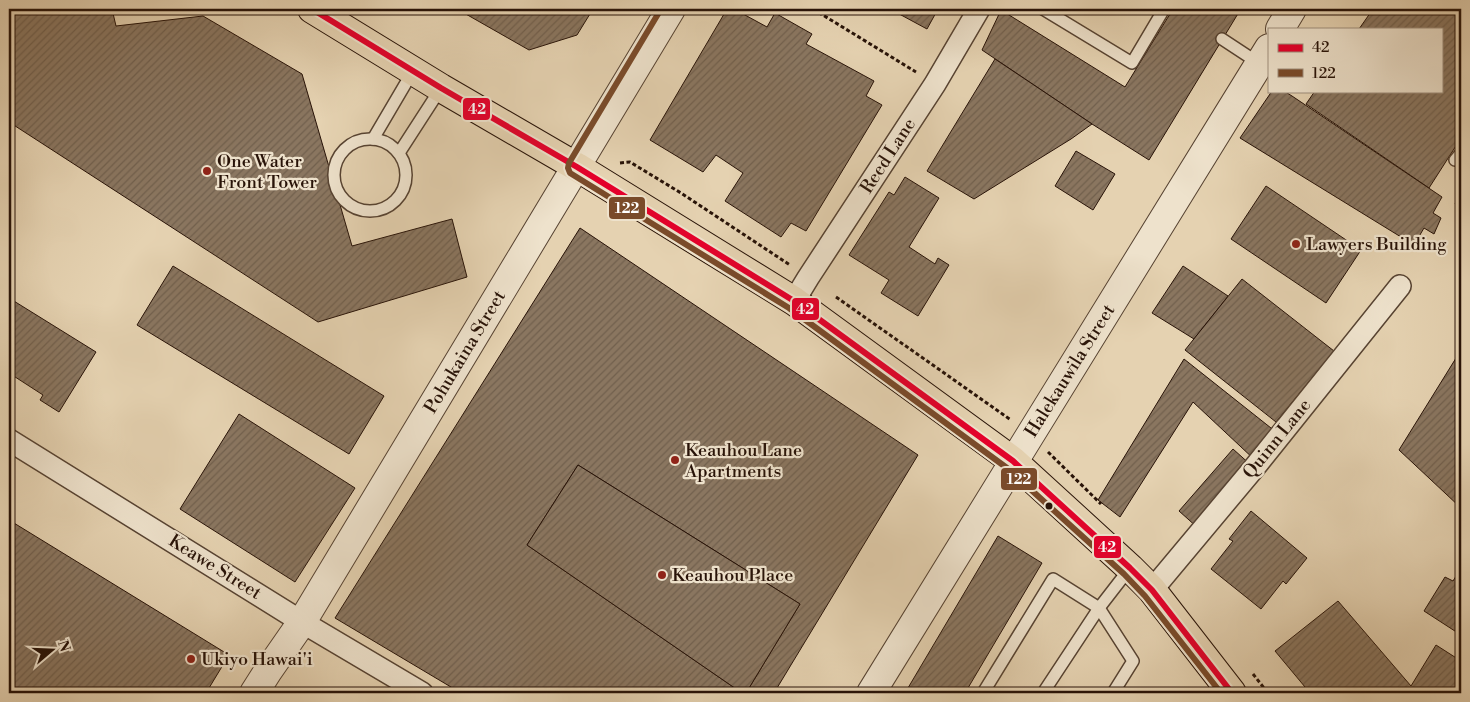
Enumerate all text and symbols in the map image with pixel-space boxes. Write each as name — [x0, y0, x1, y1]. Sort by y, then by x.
legend — [1268, 28, 1442, 92]
text: 42 — [1312, 38, 1329, 57]
text: 122 — [1312, 64, 1336, 83]
line badge: 42 — [462, 97, 491, 121]
text: 42 — [468, 101, 486, 119]
street label: Reed Lane — [855, 114, 921, 198]
place label: One Water Front Tower — [217, 150, 317, 194]
marker: One Water Front Tower — [201, 165, 213, 177]
line badge: 122 — [608, 196, 646, 220]
text: 122 — [615, 200, 639, 218]
place label: Lawyers Building — [1306, 233, 1447, 256]
marker: Lawyers Building — [1290, 238, 1302, 250]
street label: Pohukaina Street — [419, 286, 511, 418]
line badge: 42 — [791, 297, 820, 321]
street label: Halekauwila Street — [1020, 300, 1121, 442]
text: 42 — [796, 301, 814, 319]
street label: Quinn Lane — [1238, 394, 1316, 484]
place label: Keauhou Lane Apartments — [684, 439, 802, 483]
marker: Keauhou Lane Apartments — [669, 454, 681, 466]
line badge: 122 — [1000, 467, 1038, 491]
text: 122 — [1007, 471, 1032, 489]
unlabelled marker — [1044, 501, 1054, 511]
street label: Keawe Street — [164, 529, 266, 605]
line badge: 42 — [1093, 535, 1122, 559]
text: 42 — [1098, 539, 1116, 557]
place label: Keauhou Place — [672, 564, 793, 587]
marker: Keauhou Place — [656, 569, 668, 581]
north arrow — [28, 624, 78, 674]
text: N — [53, 638, 74, 654]
place label: Ukiyo Hawai'i — [201, 648, 313, 671]
marker: Ukiyo Hawai'i — [185, 653, 197, 665]

